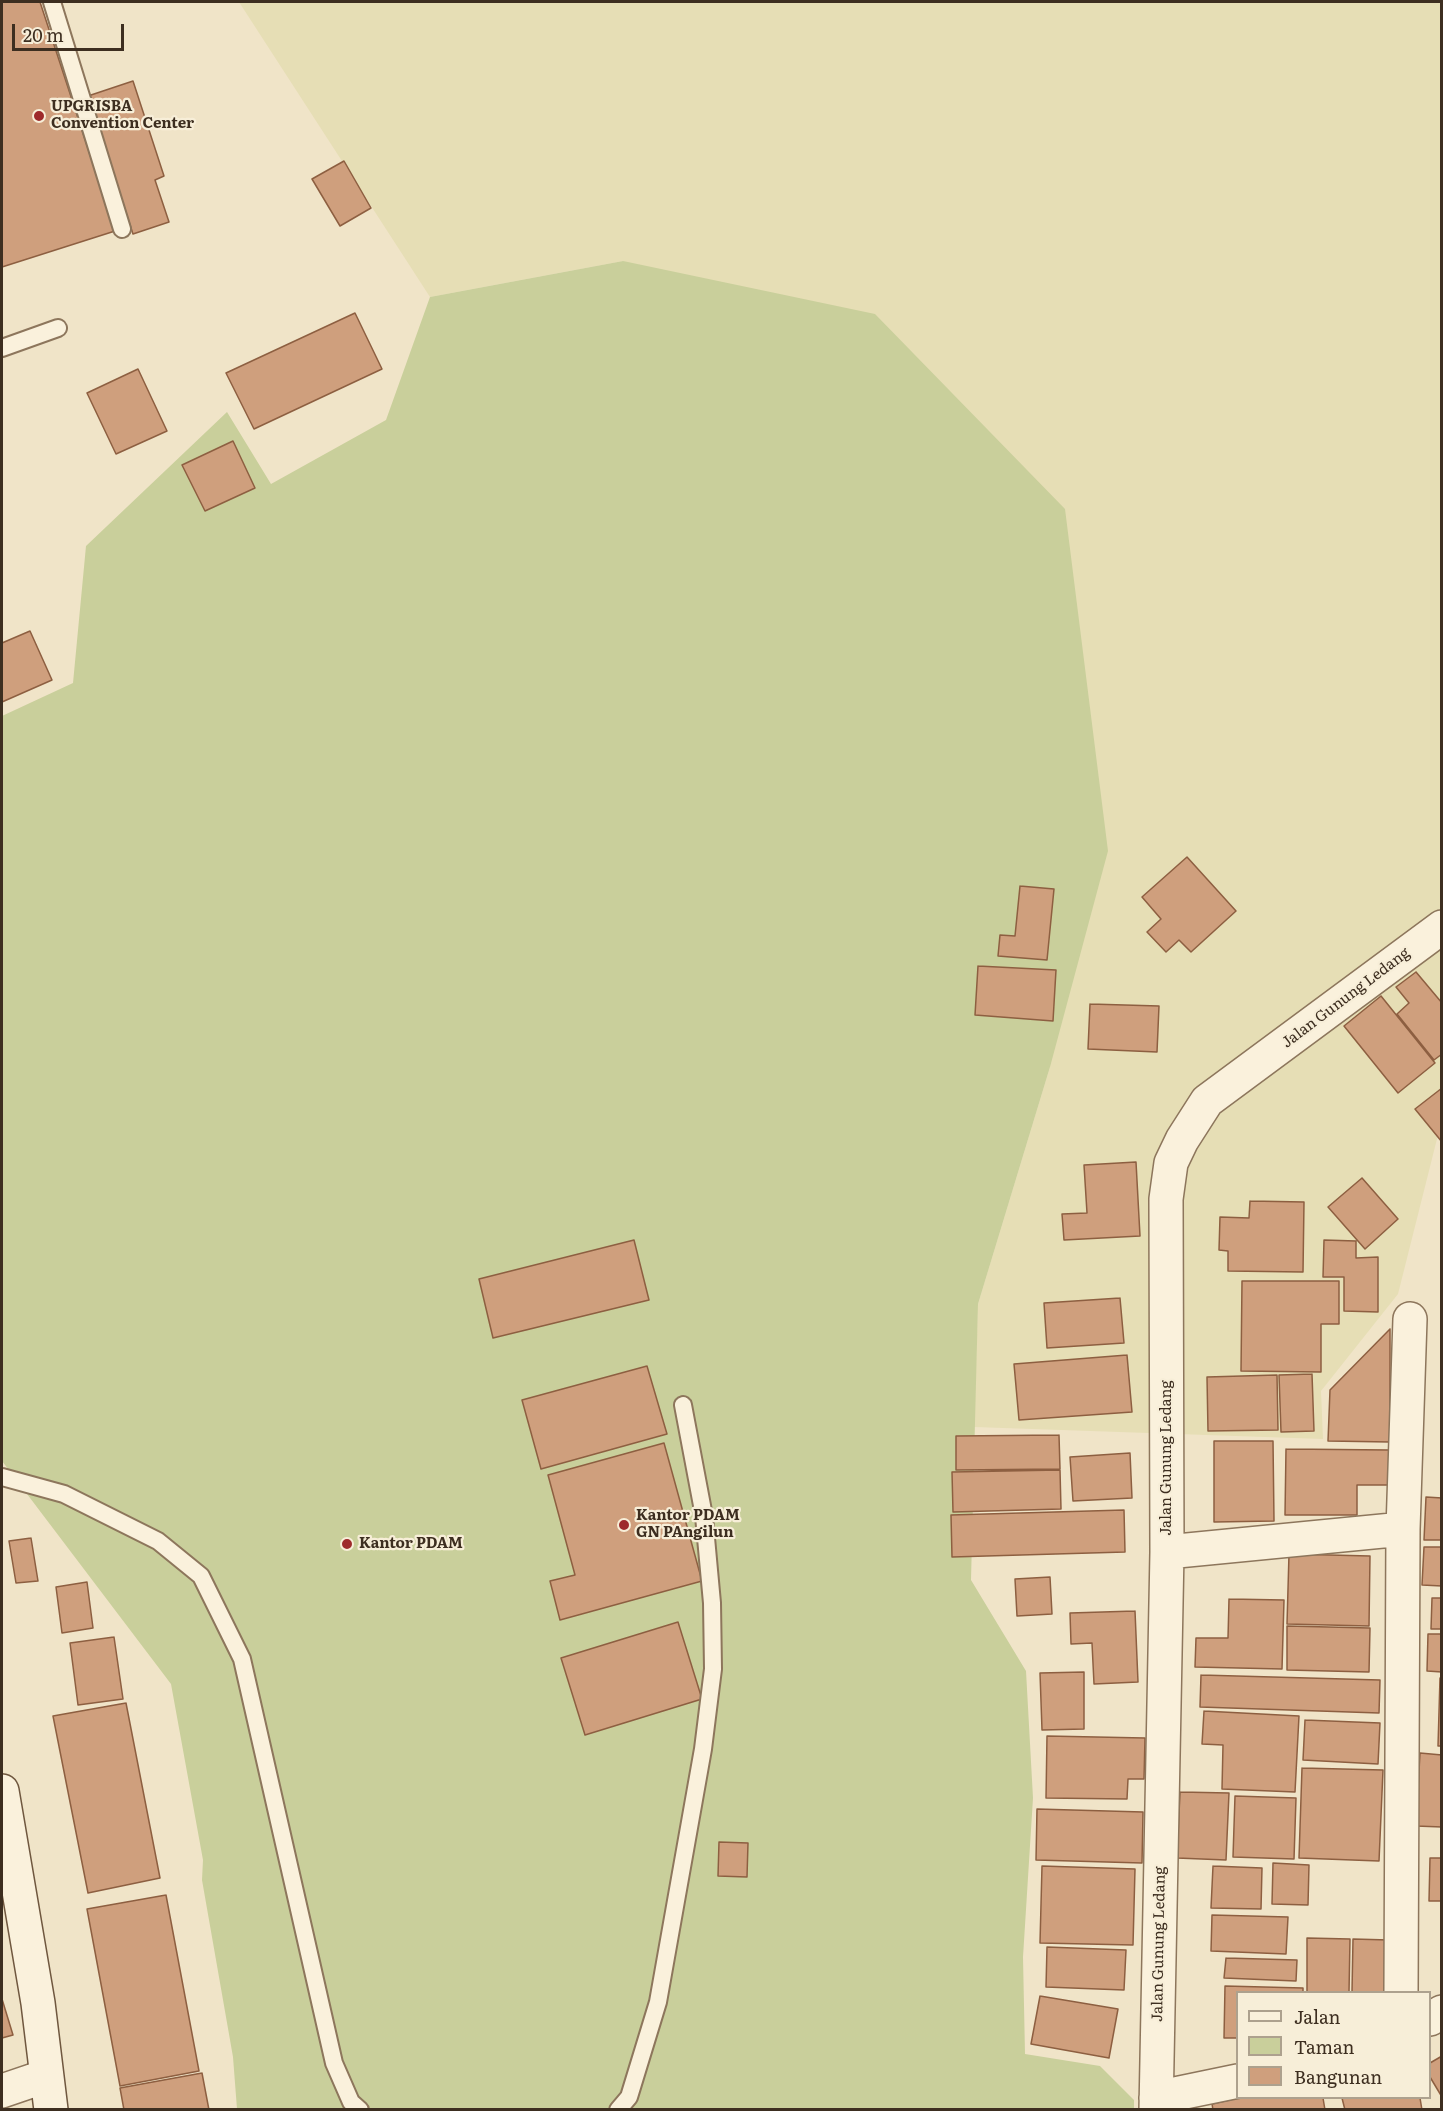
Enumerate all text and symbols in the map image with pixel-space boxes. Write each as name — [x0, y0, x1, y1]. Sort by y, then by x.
scale bar — [15, 12, 128, 50]
text: 20 m — [23, 21, 64, 48]
place label: UPGRISBA Convention Center — [51, 98, 194, 133]
marker: UPGRISBA Convention Center — [32, 109, 46, 123]
street label: Jalan Gunung Ledang — [1278, 944, 1414, 1052]
street label: Jalan Gunung Ledang — [1158, 1380, 1176, 1536]
place label: Kantor PDAM GN PAngilun — [636, 1507, 740, 1542]
marker: Kantor PDAM GN PAngilun — [617, 1518, 631, 1532]
place label: Kantor PDAM — [359, 1535, 463, 1553]
marker: Kantor PDAM — [340, 1537, 354, 1551]
street label: Jalan Gunung Ledang — [1149, 1866, 1169, 2022]
legend — [1236, 1991, 1431, 2099]
text: Jalan — [1294, 2003, 1340, 2030]
text: Taman — [1294, 2033, 1354, 2060]
text: Bangunan — [1294, 2063, 1382, 2090]

